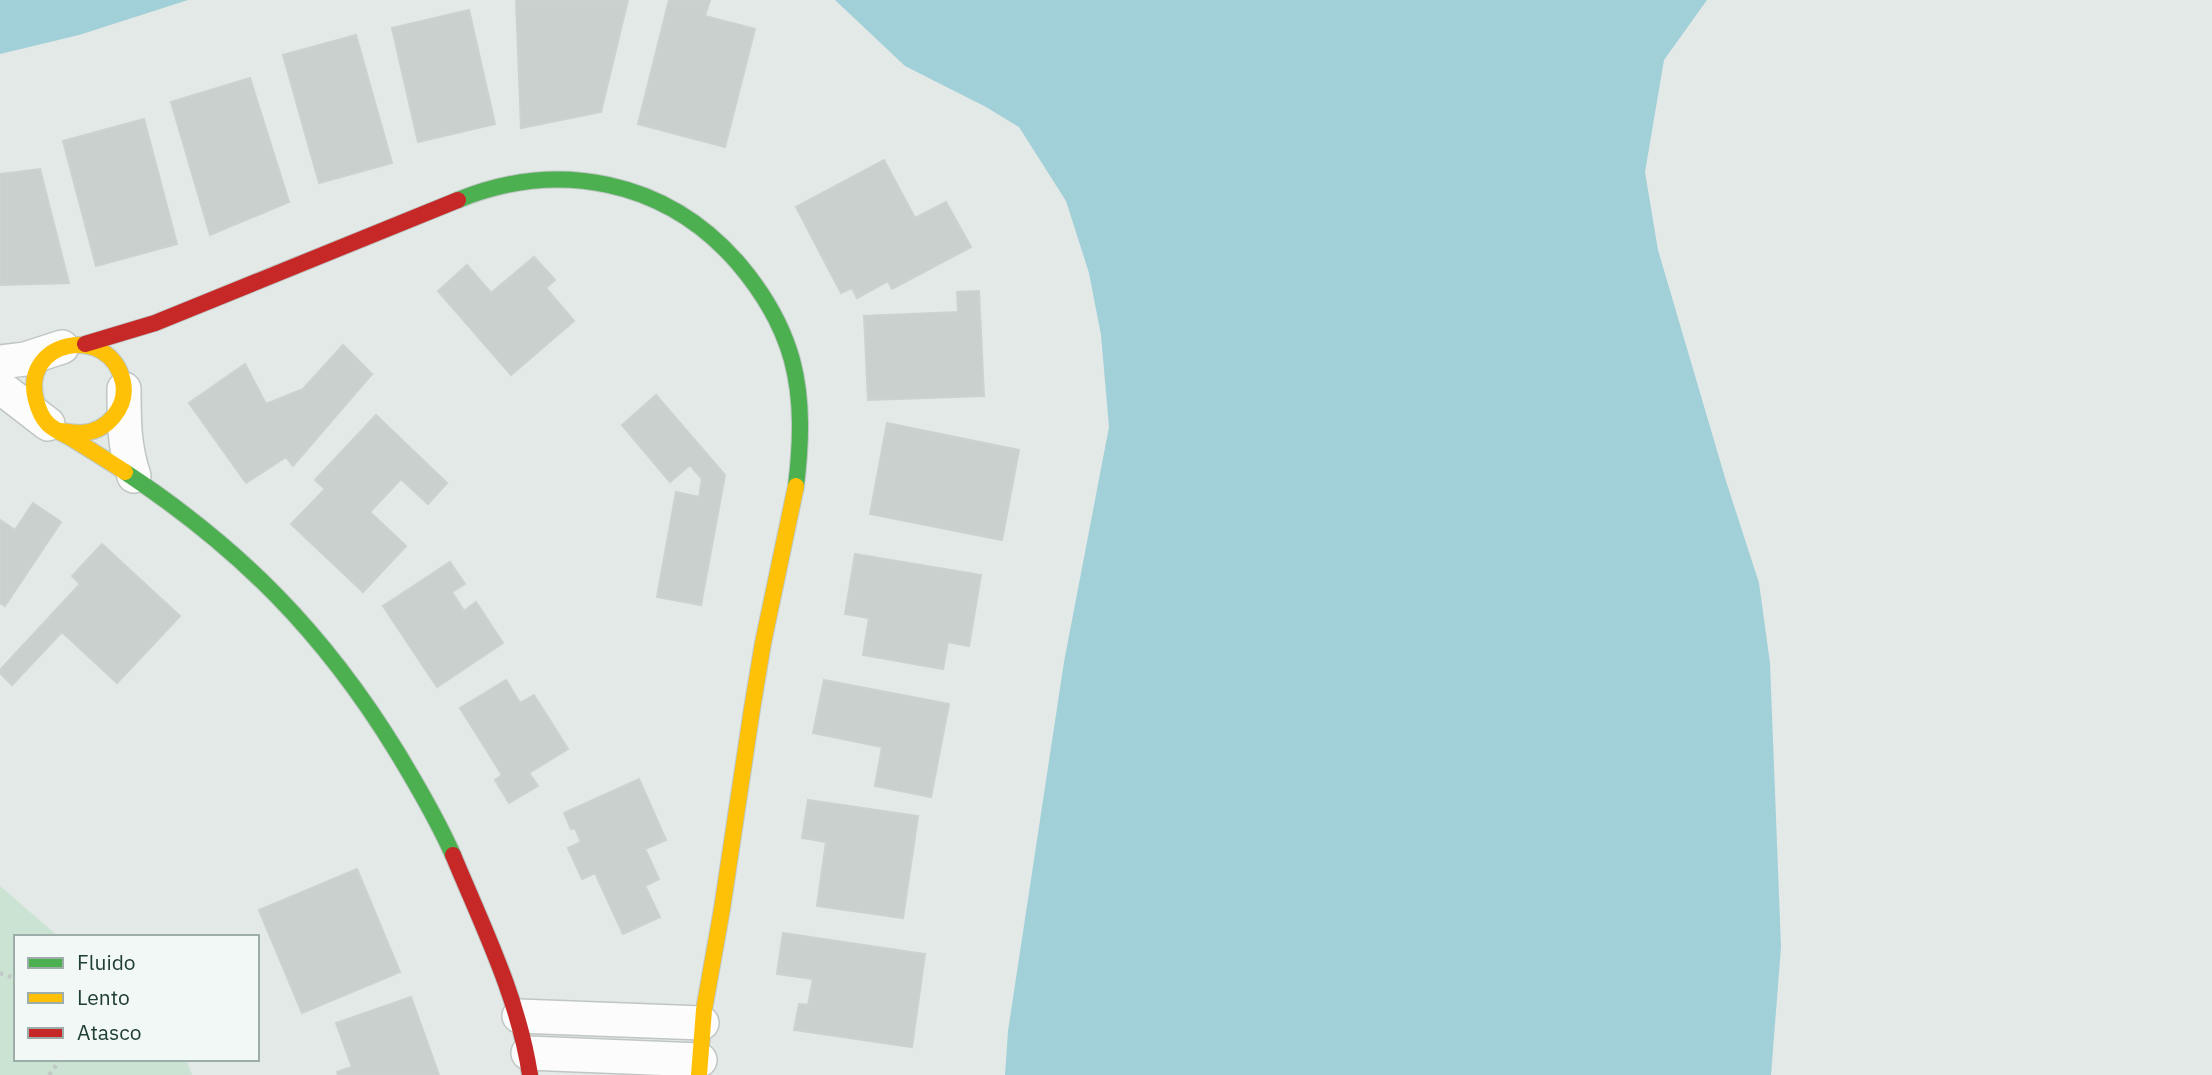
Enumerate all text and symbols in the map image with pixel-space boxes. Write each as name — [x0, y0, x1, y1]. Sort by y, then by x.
legend — [14, 935, 259, 1061]
text: Fluido — [77, 948, 136, 976]
text: Lento — [77, 983, 130, 1011]
text: Atasco — [77, 1018, 141, 1046]

